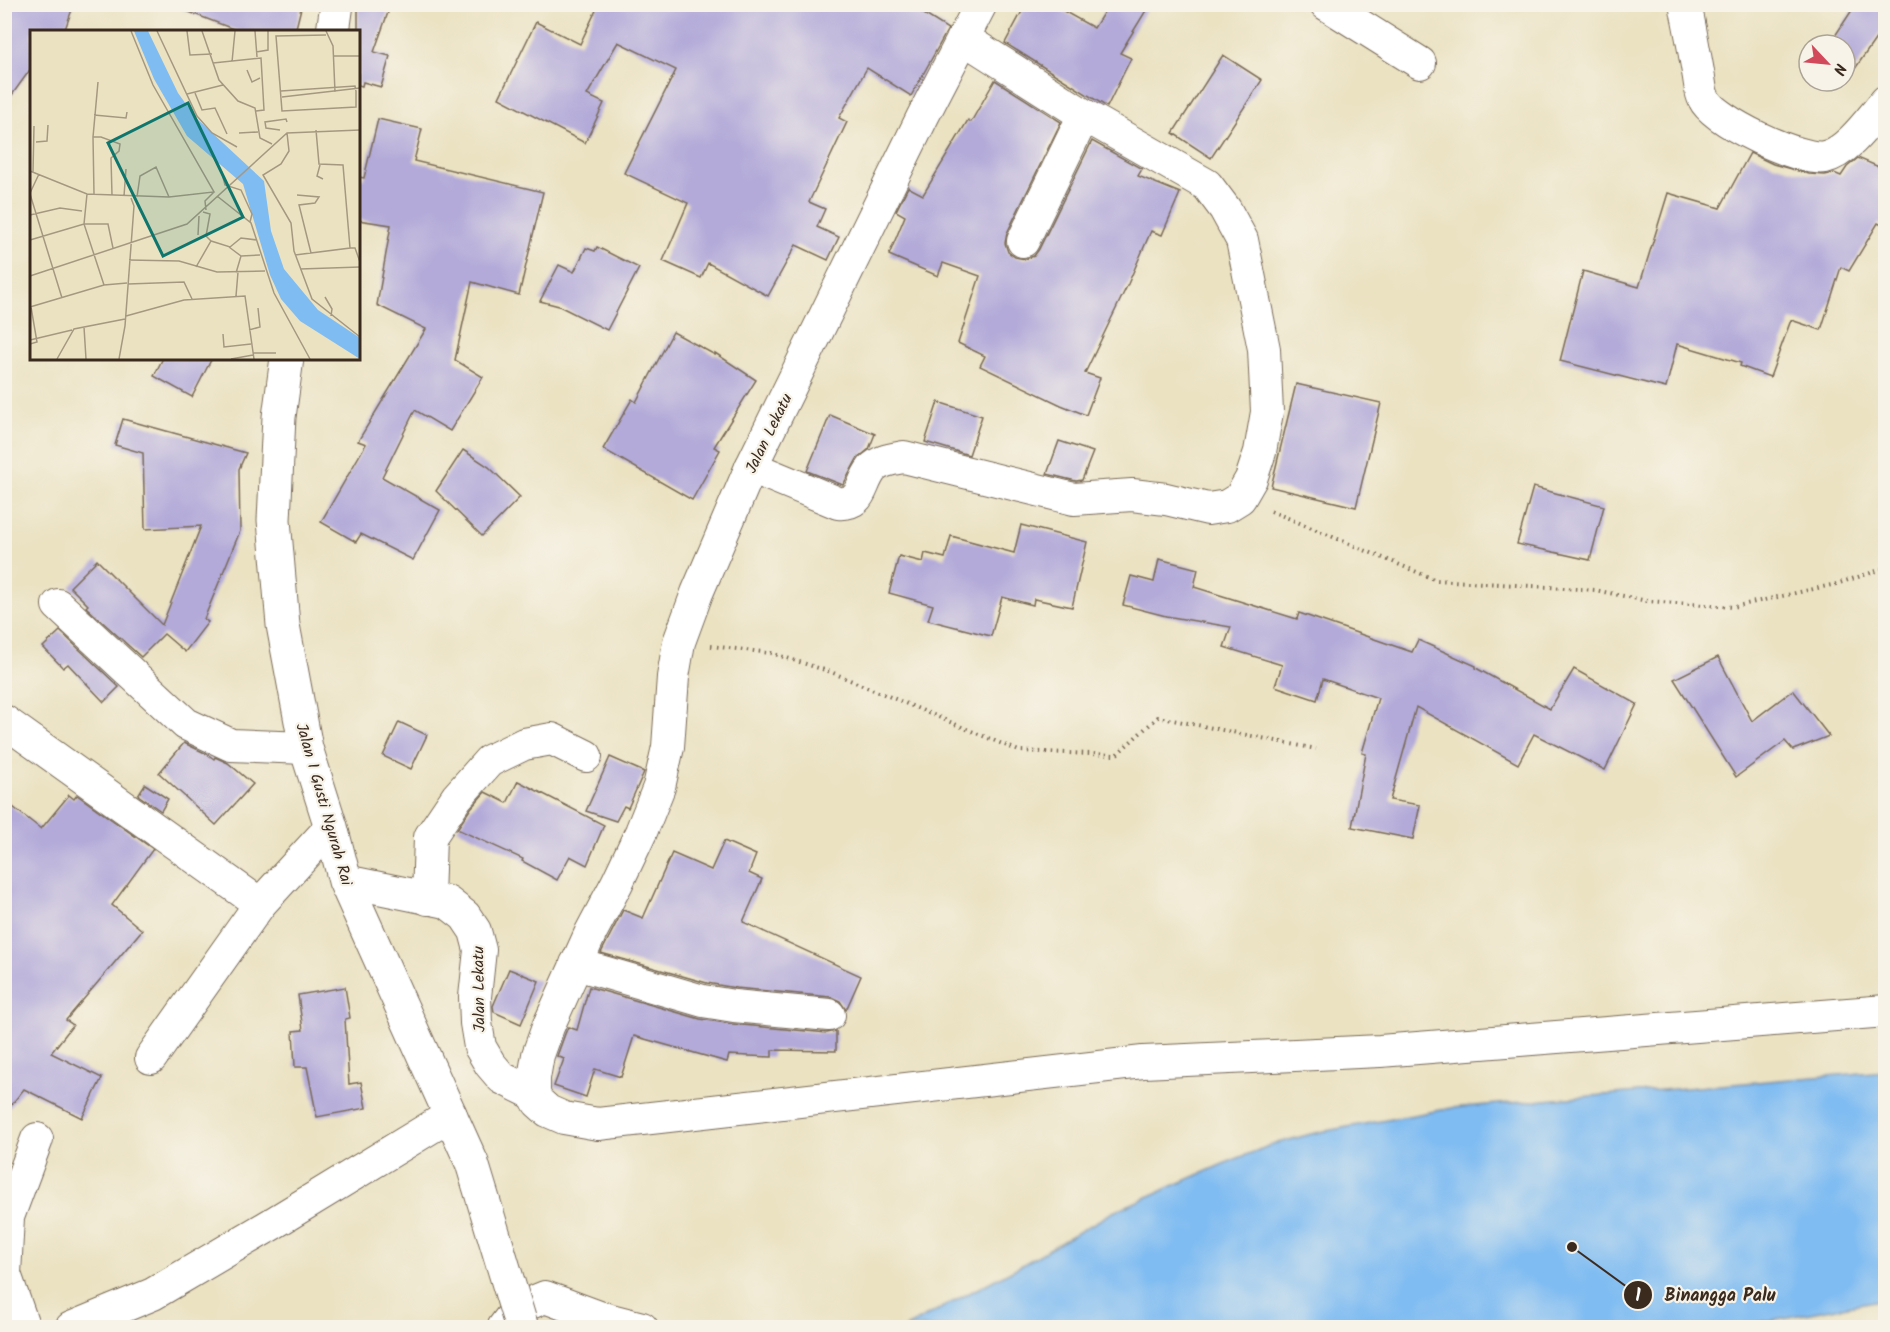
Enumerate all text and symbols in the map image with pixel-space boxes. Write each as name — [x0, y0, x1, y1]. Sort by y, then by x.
inset map — [30, 30, 360, 360]
north arrow — [1797, 33, 1857, 93]
text: N — [1826, 59, 1853, 79]
street label: Jalan Lekatu — [739, 389, 800, 478]
street label: Jalan I Gusti Ngurah Rai — [288, 720, 359, 890]
street label: Jalan Lekatu — [466, 945, 493, 1032]
callout: Binangga Palu — [1623, 1277, 1788, 1313]
text: 1 — [1635, 1282, 1641, 1311]
text: Binangga Palu — [1664, 1282, 1776, 1311]

